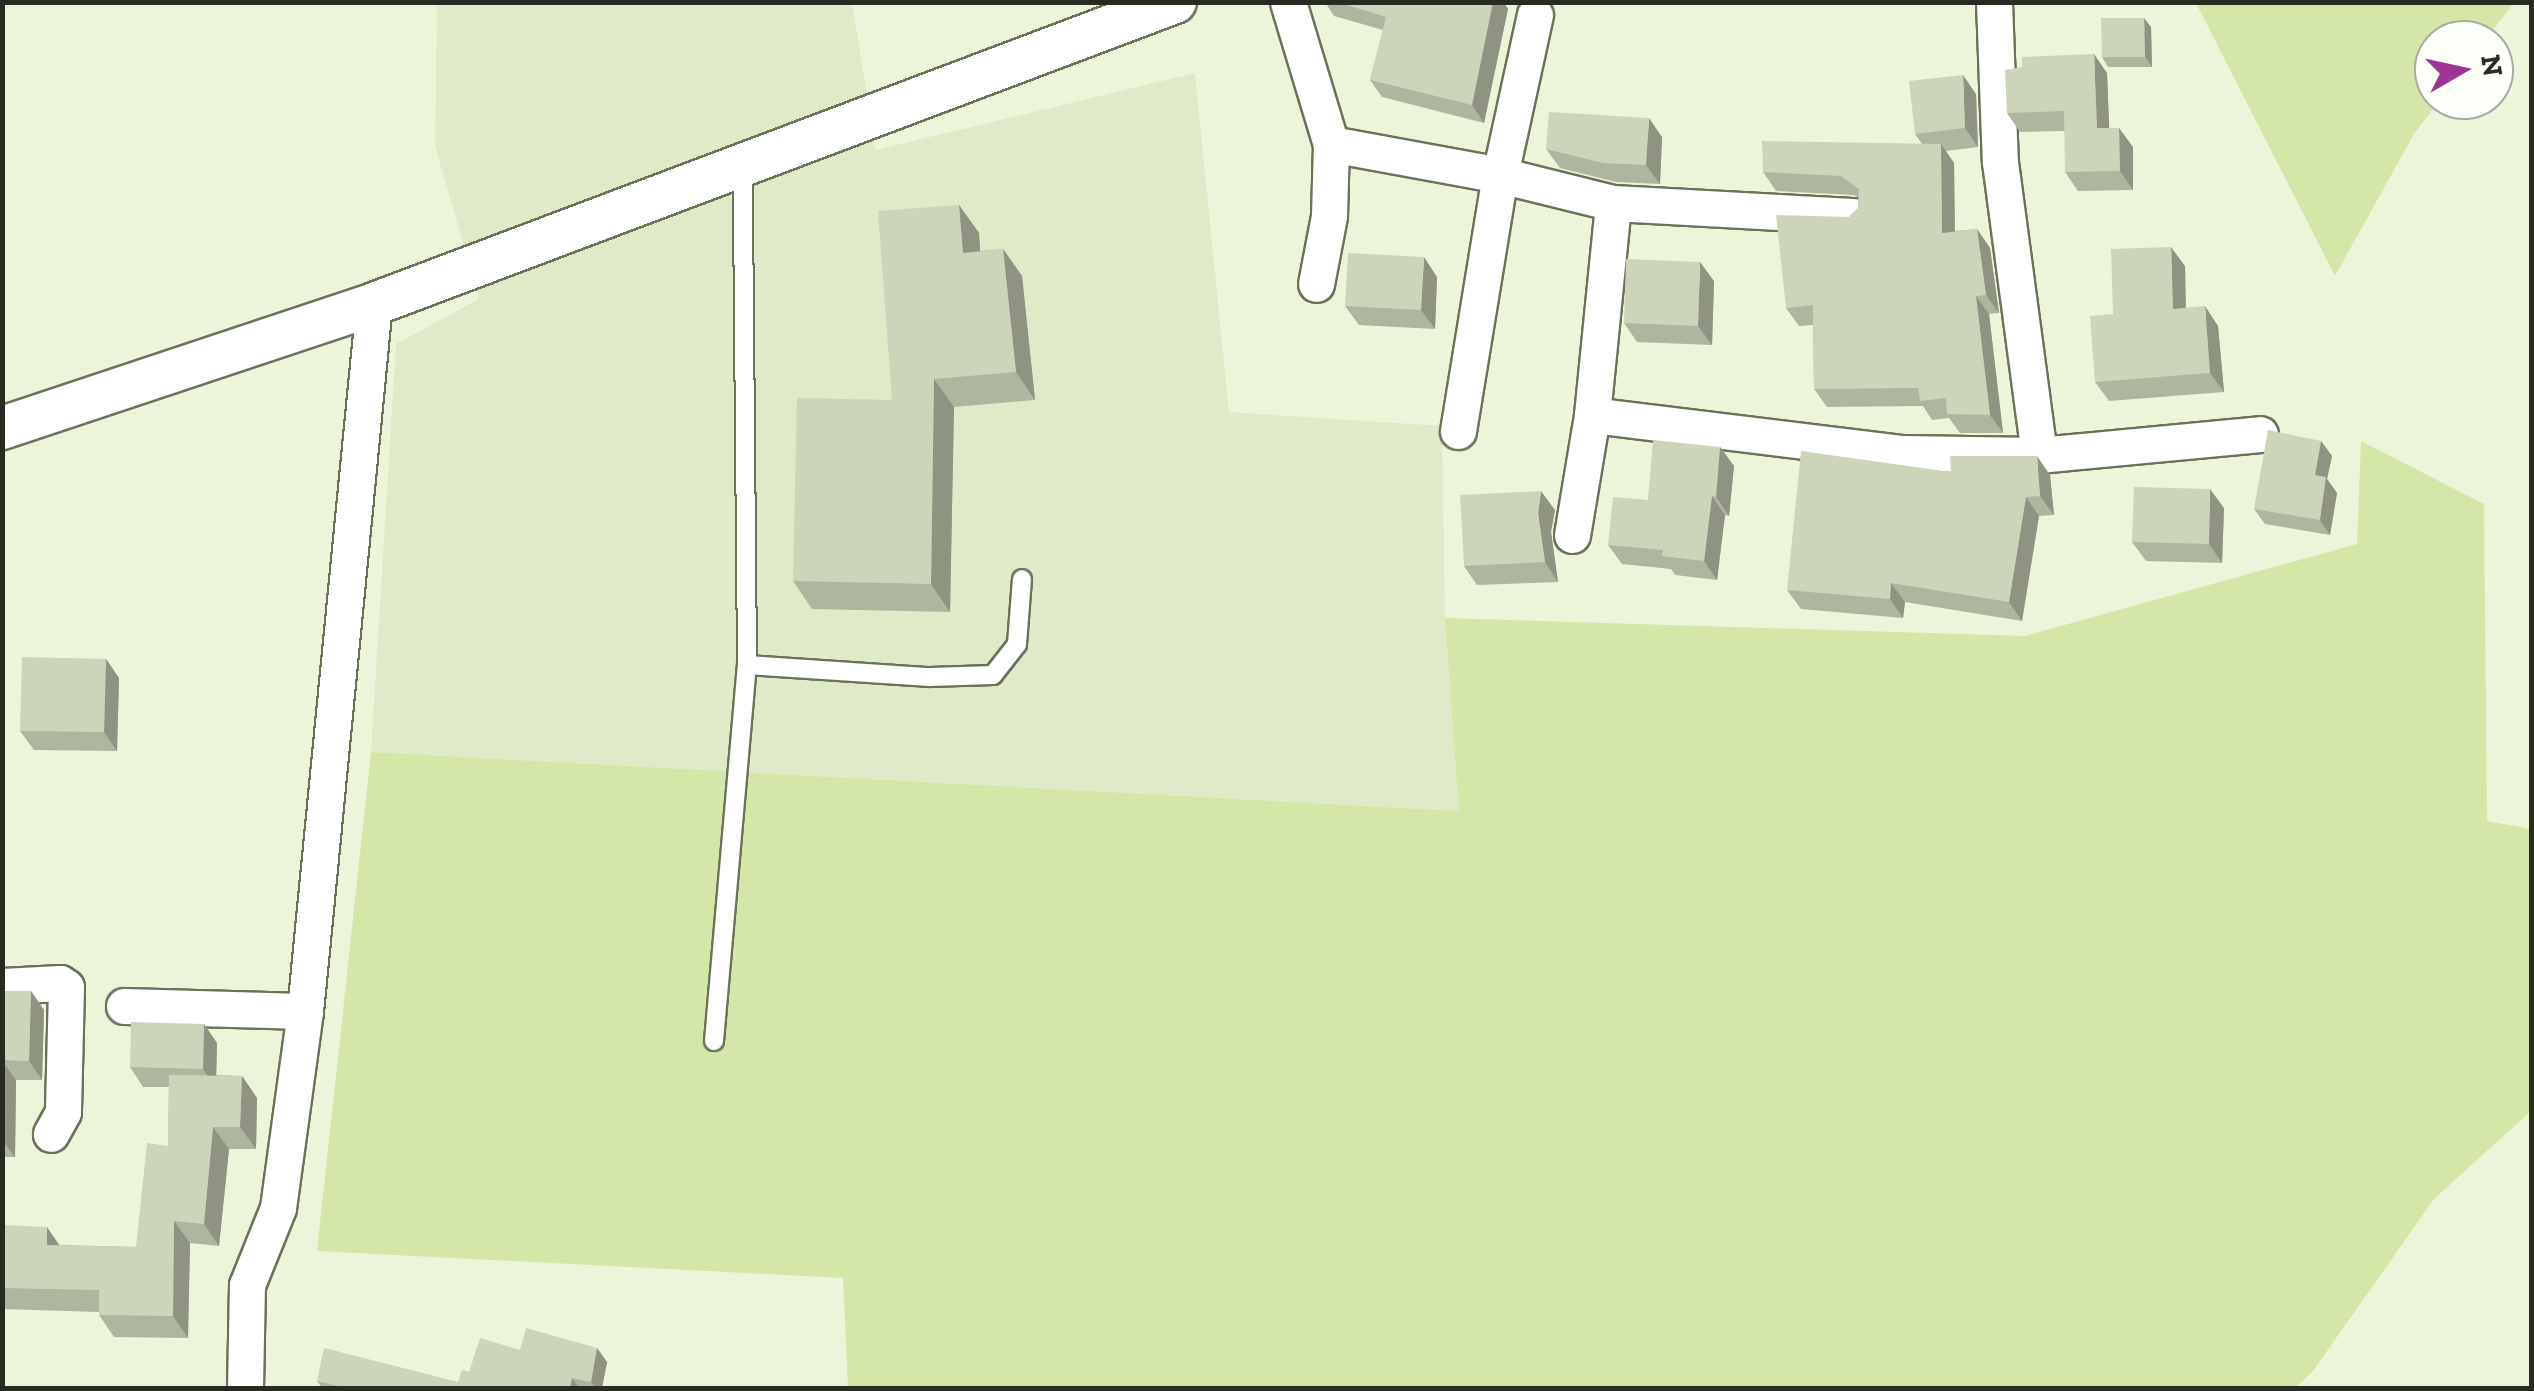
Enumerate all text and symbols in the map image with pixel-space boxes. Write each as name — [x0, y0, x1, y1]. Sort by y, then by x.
north arrow — [2414, 20, 2514, 120]
text: N — [2474, 52, 2510, 79]

